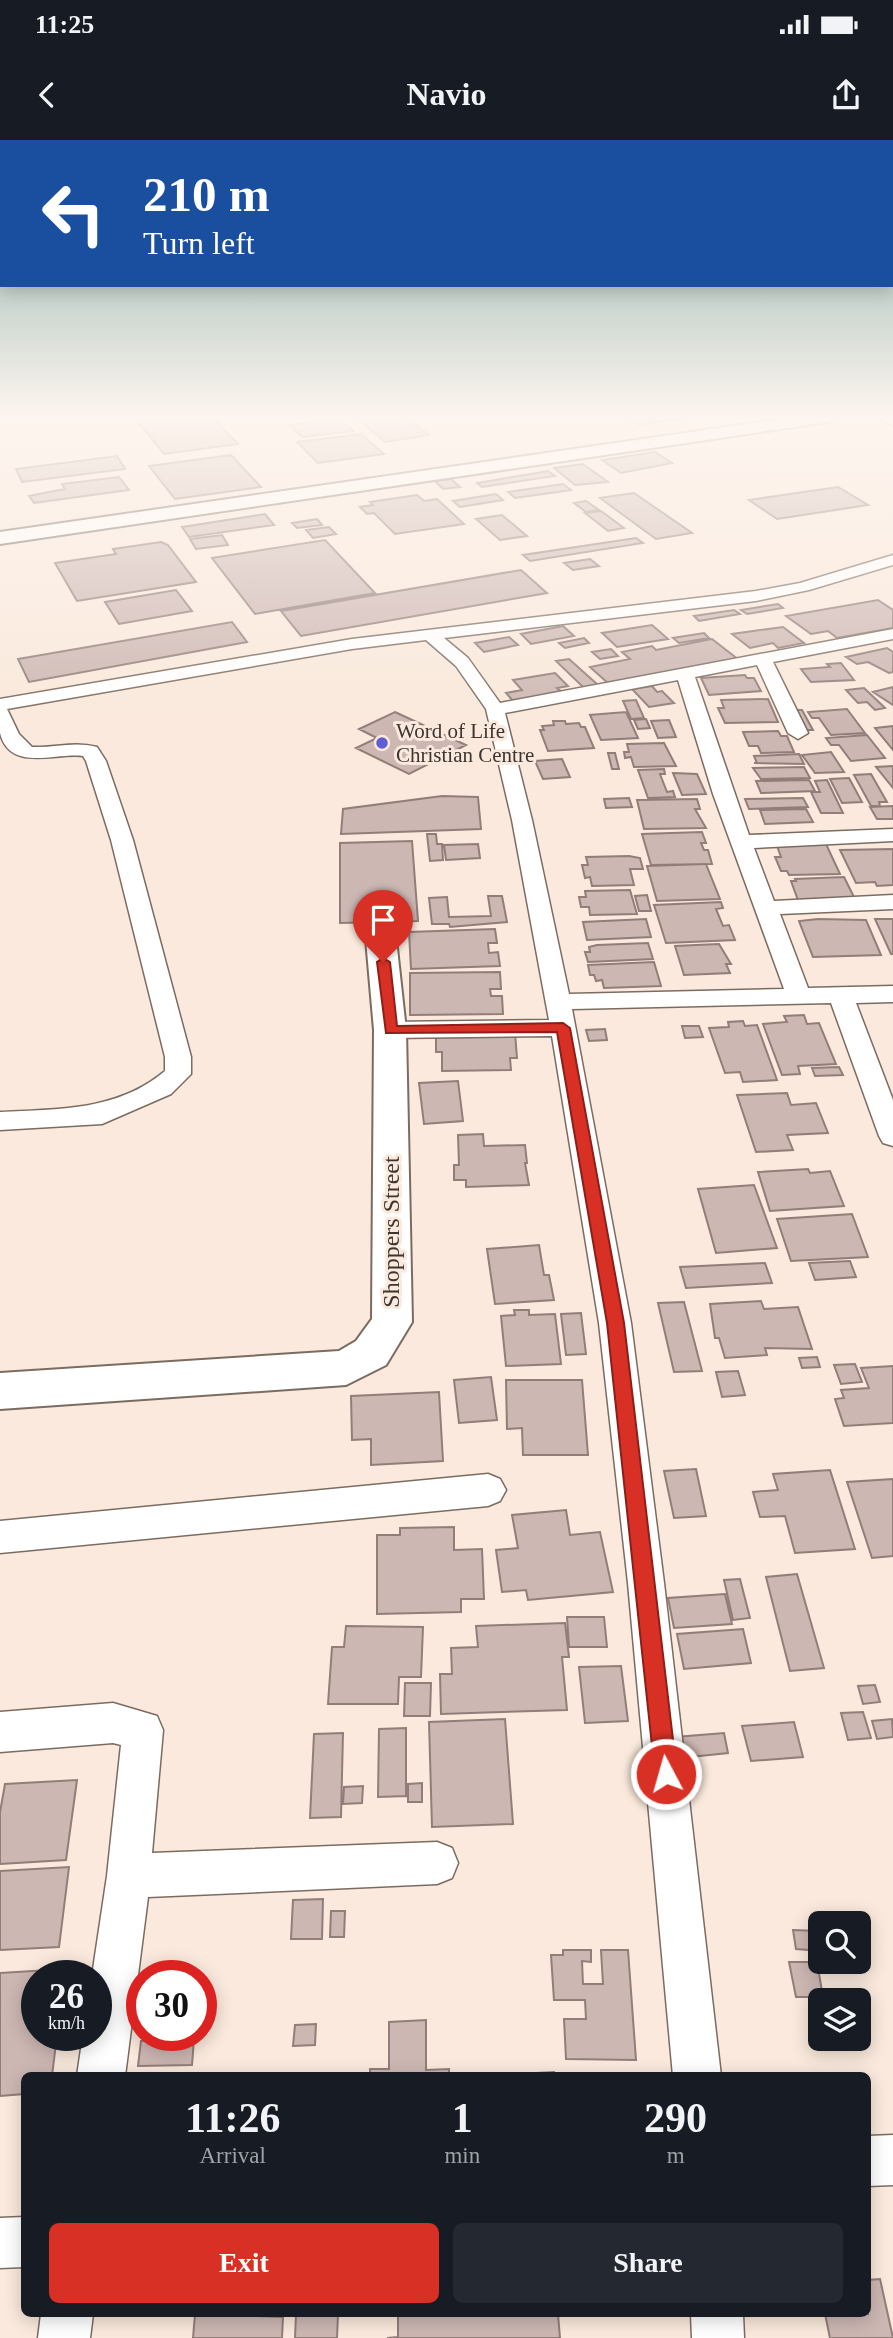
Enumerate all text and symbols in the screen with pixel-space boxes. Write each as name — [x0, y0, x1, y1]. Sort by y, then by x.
text: 11:25 — [35, 10, 94, 39]
icon: back — [28, 76, 66, 114]
text: Navio — [407, 76, 487, 112]
icon: share — [827, 76, 865, 114]
text: 210 m — [143, 167, 270, 222]
icon: left — [28, 168, 119, 259]
text: Turn left — [143, 225, 255, 261]
place label: Word of Life Christian Centre — [396, 719, 534, 767]
marker: Word of Life Christian Centre — [374, 735, 390, 751]
pin — [353, 890, 413, 962]
icon: arrive — [364, 901, 402, 939]
street label: Shoppers Street — [378, 1156, 404, 1308]
position arrow — [629, 1737, 703, 1811]
map controls — [808, 1911, 871, 2051]
button: search — [808, 1911, 871, 1974]
speed limit sign: 30 — [126, 1960, 217, 2051]
text: 26 — [49, 1977, 84, 2016]
button: layers — [808, 1988, 871, 2051]
text: km/h — [48, 2013, 85, 2033]
text: 11:26 — [185, 2095, 281, 2141]
text: 1 — [452, 2095, 473, 2141]
text: 290 — [644, 2095, 707, 2141]
text: Arrival — [200, 2143, 266, 2168]
text: min — [444, 2143, 480, 2168]
text: m — [667, 2143, 685, 2168]
button: Exit — [49, 2223, 439, 2303]
button: Share — [453, 2223, 843, 2303]

